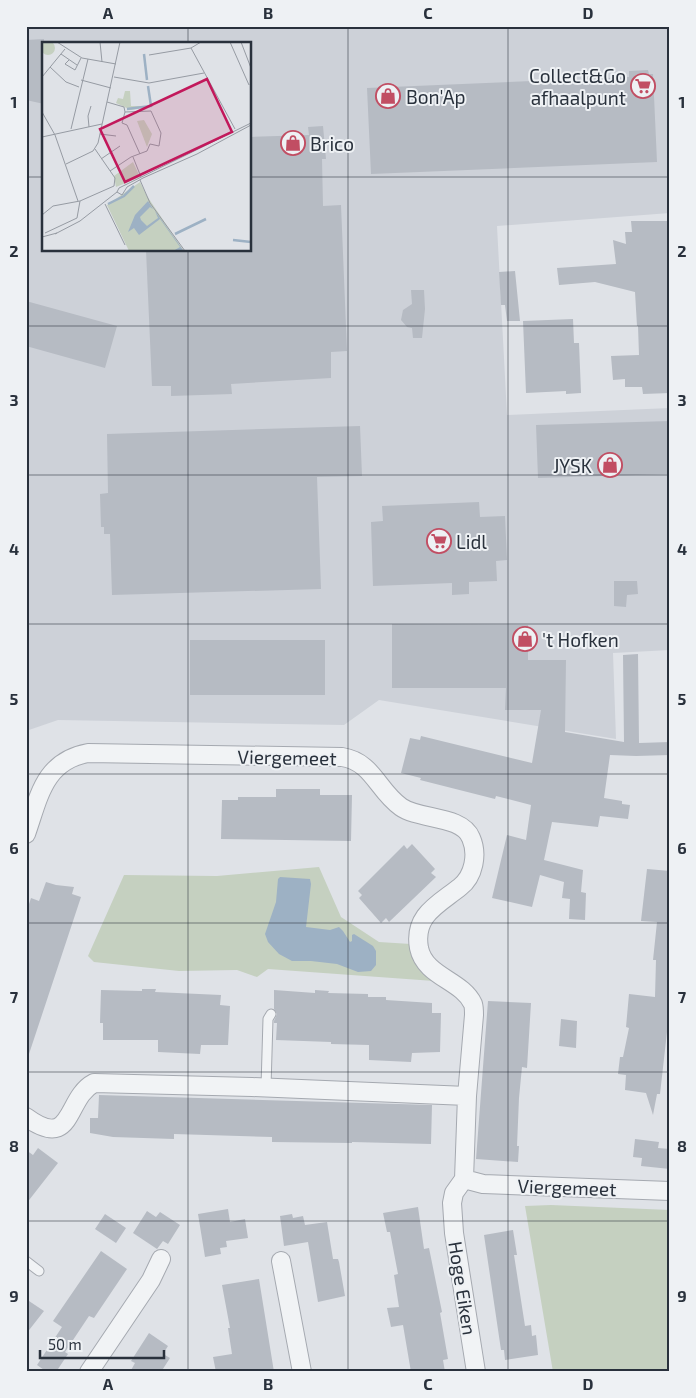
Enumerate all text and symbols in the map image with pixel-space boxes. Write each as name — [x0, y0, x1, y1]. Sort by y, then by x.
text: A — [103, 3, 114, 22]
text: B — [263, 3, 273, 22]
text: C — [423, 3, 433, 22]
text: D — [583, 3, 594, 22]
inset map — [42, 42, 251, 251]
place label: Collect&Go afhaalpunt — [529, 64, 626, 109]
supermarket icon: Collect&Go afhaalpunt — [630, 73, 656, 99]
shop icon: Bon'Ap — [375, 83, 401, 109]
place label: Bon'Ap — [406, 85, 466, 108]
text: 1 — [11, 92, 17, 111]
text: 1 — [679, 92, 685, 111]
shop icon: Brico — [280, 130, 306, 156]
place label: Brico — [310, 132, 354, 155]
text: 2 — [9, 241, 19, 260]
text: 2 — [677, 241, 687, 260]
text: 3 — [9, 390, 19, 409]
text: 3 — [677, 390, 687, 409]
shop icon: JYSK — [597, 452, 623, 478]
place label: JYSK — [553, 454, 592, 477]
supermarket icon: Lidl — [426, 528, 452, 554]
place label: Lidl — [456, 530, 487, 553]
text: 4 — [9, 539, 19, 558]
text: 4 — [677, 539, 687, 558]
shop icon: 't Hofken — [512, 626, 538, 652]
place label: 't Hofken — [542, 628, 619, 651]
text: 5 — [10, 689, 19, 708]
text: 5 — [678, 689, 687, 708]
street label: Viergemeet — [237, 745, 337, 769]
text: 6 — [9, 838, 19, 857]
text: 6 — [677, 838, 687, 857]
text: 7 — [10, 987, 19, 1006]
text: 7 — [678, 987, 687, 1006]
text: 8 — [9, 1136, 19, 1155]
text: 8 — [677, 1136, 687, 1155]
street label: Viergemeet — [517, 1174, 617, 1200]
street label: Hoge Eiken — [444, 1240, 482, 1336]
text: 9 — [9, 1286, 19, 1305]
text: 9 — [677, 1286, 687, 1305]
scale bar — [40, 1328, 164, 1360]
text: 50 m — [48, 1335, 82, 1353]
text: A — [103, 1374, 114, 1393]
text: B — [263, 1374, 273, 1393]
text: C — [423, 1374, 433, 1393]
text: D — [583, 1374, 594, 1393]

